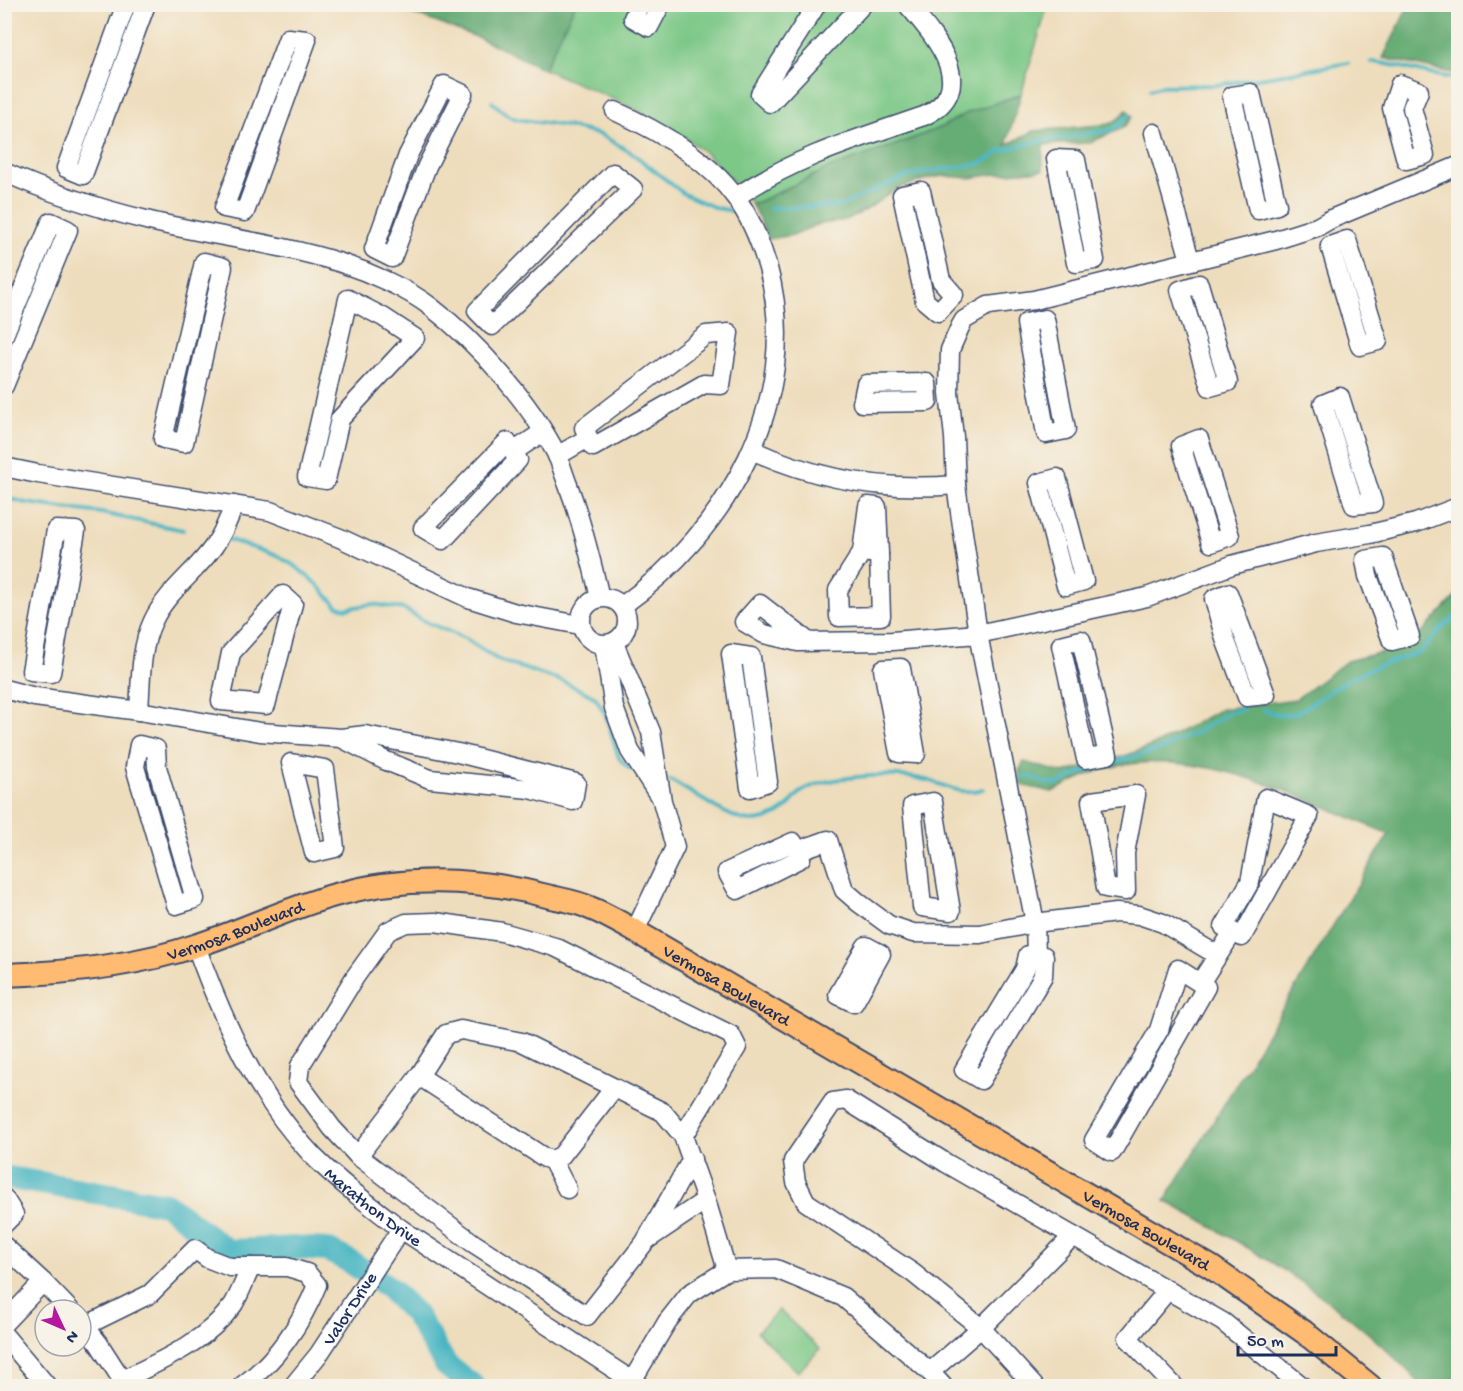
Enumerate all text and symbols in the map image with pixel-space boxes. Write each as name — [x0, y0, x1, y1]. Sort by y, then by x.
street label: Vermosa Boulevard — [164, 897, 308, 967]
street label: Vermosa Boulevard — [657, 941, 794, 1033]
street label: Marathon Drive — [319, 1164, 425, 1253]
street label: Vermosa Boulevard — [1077, 1186, 1214, 1278]
street label: Valor Drive — [319, 1268, 383, 1351]
north arrow — [33, 1298, 93, 1358]
scale bar — [1238, 1319, 1336, 1357]
text: N — [60, 1326, 82, 1347]
text: 50 m — [1247, 1332, 1284, 1353]

